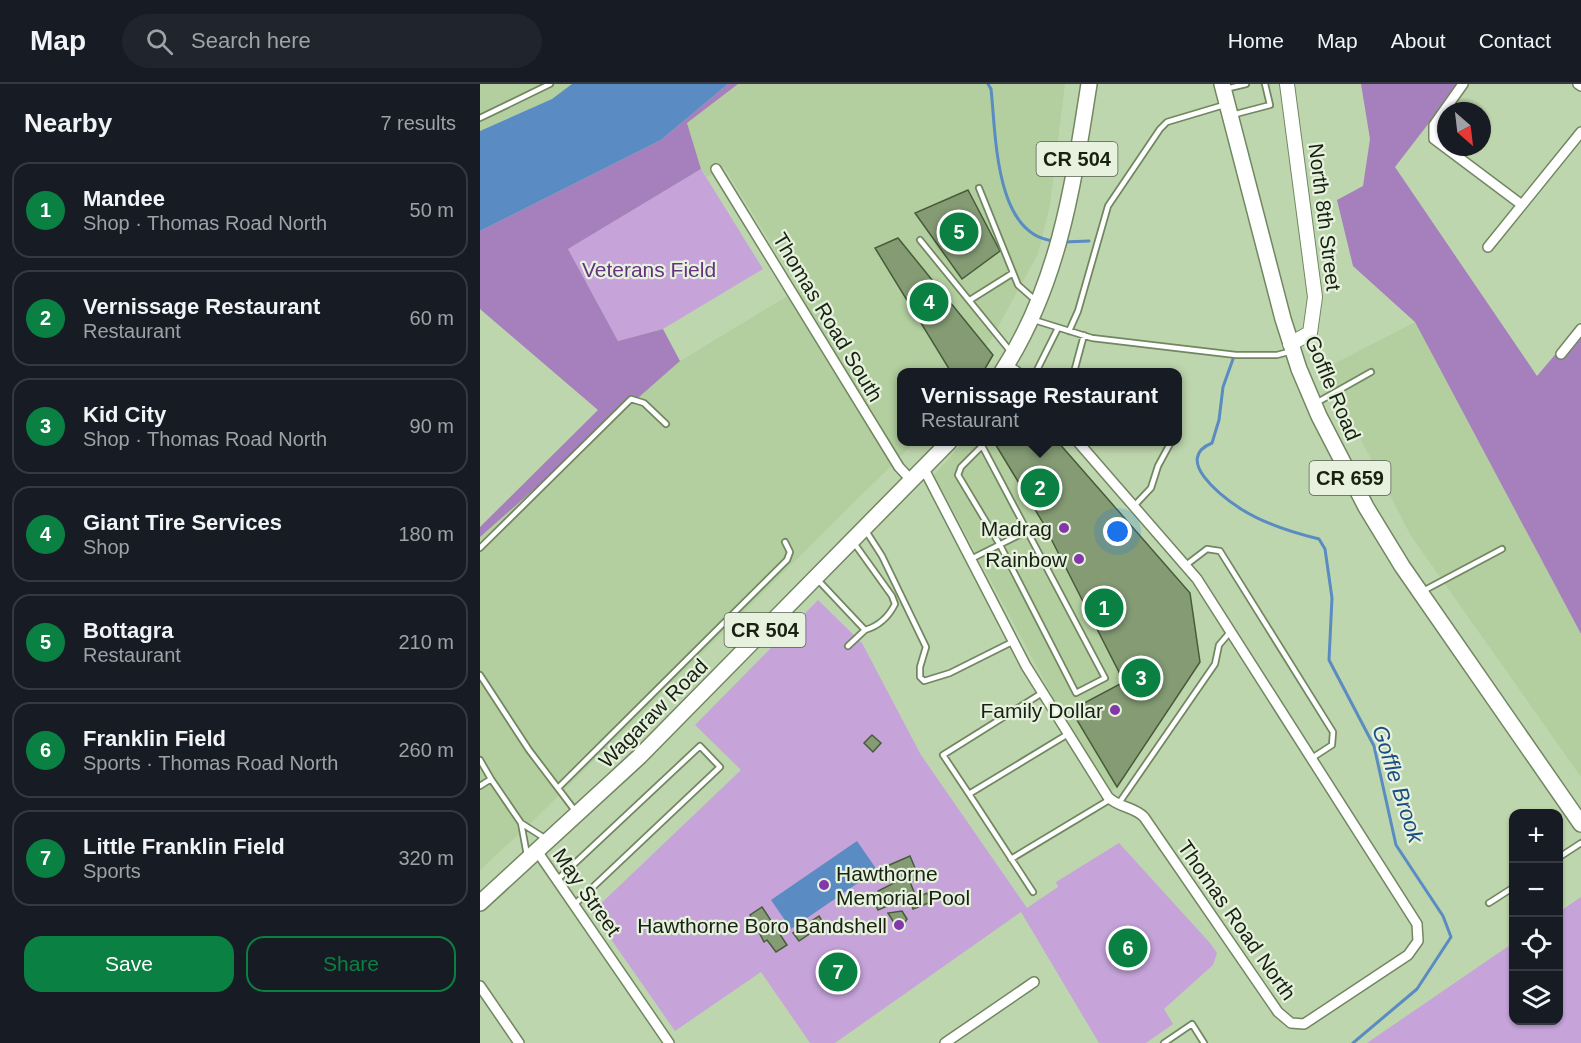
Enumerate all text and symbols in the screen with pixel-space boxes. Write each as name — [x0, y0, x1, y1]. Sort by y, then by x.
search box — [122, 14, 542, 68]
text: Map — [30, 25, 86, 56]
icon: search — [143, 25, 176, 58]
text: Search here — [191, 28, 311, 53]
text: Home — [1228, 29, 1284, 52]
text: Map — [1317, 29, 1358, 52]
text: About — [1391, 29, 1446, 52]
text: Contact — [1479, 29, 1551, 52]
north arrow — [1437, 102, 1491, 156]
text: Nearby — [24, 108, 112, 138]
text: 7 results — [380, 112, 456, 134]
road number: CR 504 — [1036, 142, 1118, 176]
street label: North 8th Street — [1305, 142, 1345, 292]
text: Mandee — [83, 186, 165, 211]
text: 1 — [40, 199, 51, 221]
text: 50 m — [410, 199, 454, 221]
pin: 5 — [940, 210, 978, 254]
text: Shop · Thomas Road North — [83, 212, 327, 234]
street label: Thomas Road South — [769, 229, 887, 405]
park label: Veterans Field — [582, 258, 716, 281]
pin: 4 — [910, 280, 948, 324]
text: Vernissage Restaurant — [83, 294, 320, 319]
text: 2 — [40, 307, 51, 329]
text: 60 m — [410, 307, 454, 329]
text: Restaurant — [83, 320, 181, 342]
street label: Goffle Road — [1301, 332, 1365, 444]
popup — [897, 368, 1182, 446]
text: Vernissage Restaurant — [921, 383, 1158, 408]
text: Kid City — [83, 402, 166, 427]
text: Restaurant — [921, 409, 1019, 431]
text: 3 — [40, 415, 51, 437]
text: 90 m — [410, 415, 454, 437]
text: Shop · Thomas Road North — [83, 428, 327, 450]
road number: CR 659 — [1310, 461, 1390, 495]
pin: 2 — [1020, 466, 1060, 510]
text: Giant Tire Services — [83, 510, 282, 535]
place label: Madrag — [981, 517, 1052, 540]
your location — [1103, 517, 1132, 546]
marker: Madrag — [1057, 521, 1071, 535]
text: 4 — [40, 523, 51, 545]
text: 180 m — [398, 523, 454, 545]
text: Shop — [83, 536, 130, 558]
place label: Rainbow — [985, 548, 1068, 571]
marker: Rainbow — [1072, 552, 1086, 566]
pin: 1 — [1084, 586, 1124, 630]
road number: CR 504 — [724, 613, 806, 647]
text: Bottagra — [83, 618, 173, 643]
text: 5 — [40, 631, 51, 653]
text: 210 m — [398, 631, 454, 653]
text: Restaurant — [83, 644, 181, 666]
street label: Wagaraw Road — [594, 654, 712, 772]
pin: 3 — [1122, 656, 1160, 700]
place label: Family Dollar — [980, 699, 1103, 722]
marker: Family Dollar — [1108, 703, 1122, 717]
water label: Goffle Brook — [1367, 722, 1429, 847]
text: Franklin Field — [83, 726, 226, 751]
text: 6 — [40, 739, 51, 761]
text: 260 m — [398, 739, 454, 761]
text: Sports · Thomas Road North — [83, 752, 338, 774]
map controls — [1509, 809, 1563, 1025]
button: + — [1509, 809, 1563, 863]
text: Little Franklin Field — [83, 834, 285, 859]
street label: Thomas Road North — [1173, 836, 1301, 1004]
street label: May Street — [548, 844, 626, 940]
text: 7 — [40, 847, 51, 869]
text: 320 m — [398, 847, 454, 869]
text: Sports — [83, 860, 141, 882]
place label: Hawthorne Memorial Pool — [836, 862, 970, 909]
button: − — [1509, 863, 1563, 917]
marker: Hawthorne Memorial Pool — [817, 878, 831, 892]
place label: Hawthorne Boro Bandshell — [637, 914, 887, 937]
button: locate — [1509, 917, 1563, 971]
marker: Hawthorne Boro Bandshell — [892, 918, 906, 932]
pin: 6 — [1108, 926, 1148, 970]
button: Save — [24, 936, 234, 992]
button: Share — [246, 936, 456, 992]
pin: 7 — [818, 950, 858, 994]
button: layers — [1509, 971, 1563, 1025]

